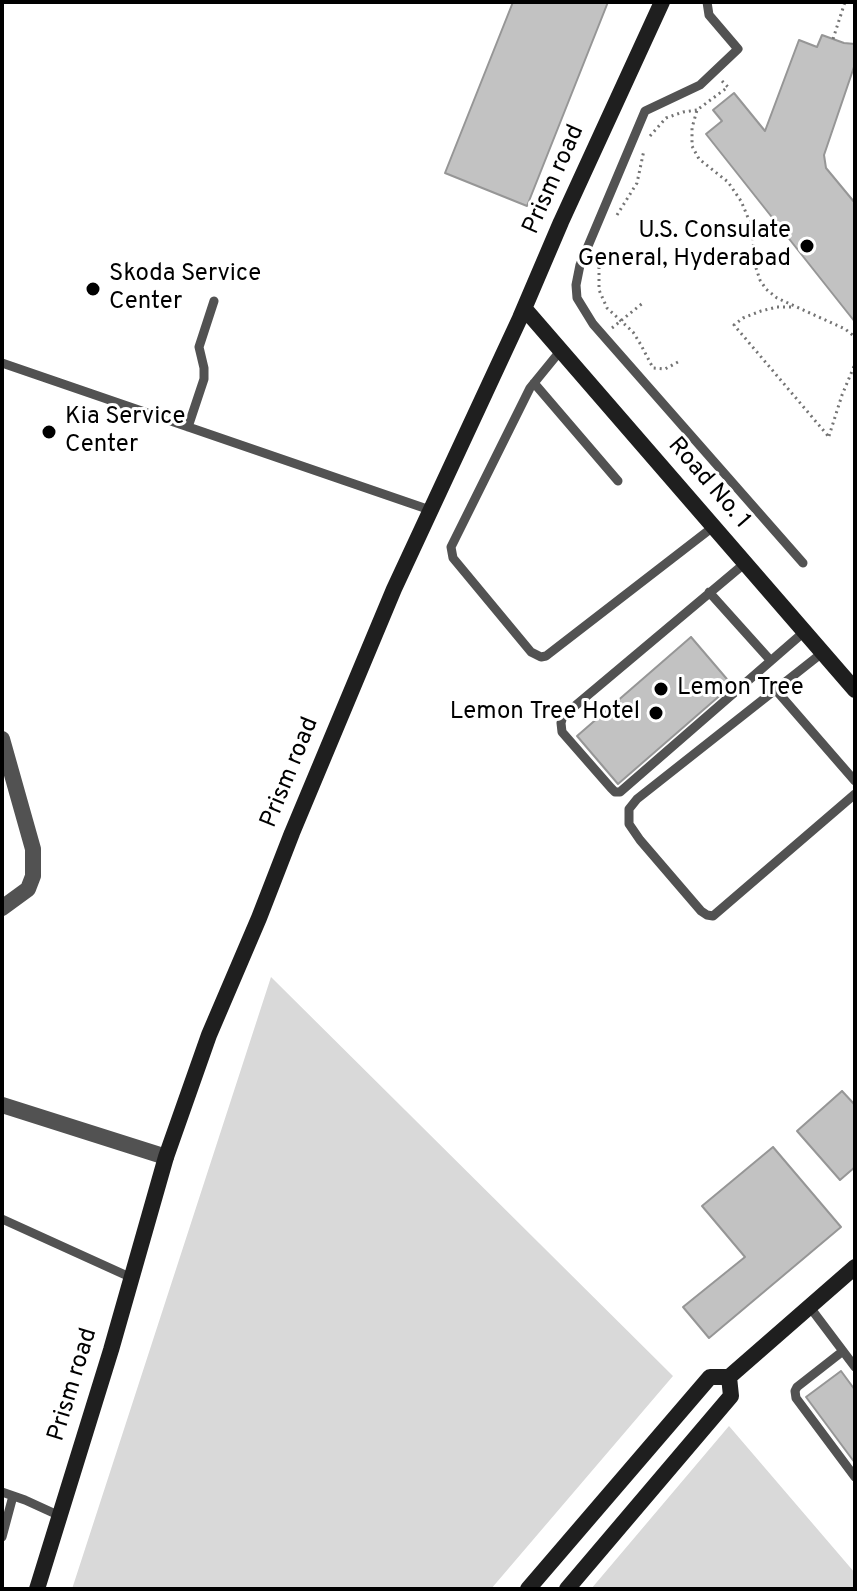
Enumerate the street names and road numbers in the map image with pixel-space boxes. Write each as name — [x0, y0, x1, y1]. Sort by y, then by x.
street label: Prism road — [518, 121, 592, 239]
street label: Road No. 1 — [661, 432, 755, 536]
street label: Prism road — [256, 714, 326, 832]
street label: Prism road — [43, 1325, 105, 1445]

